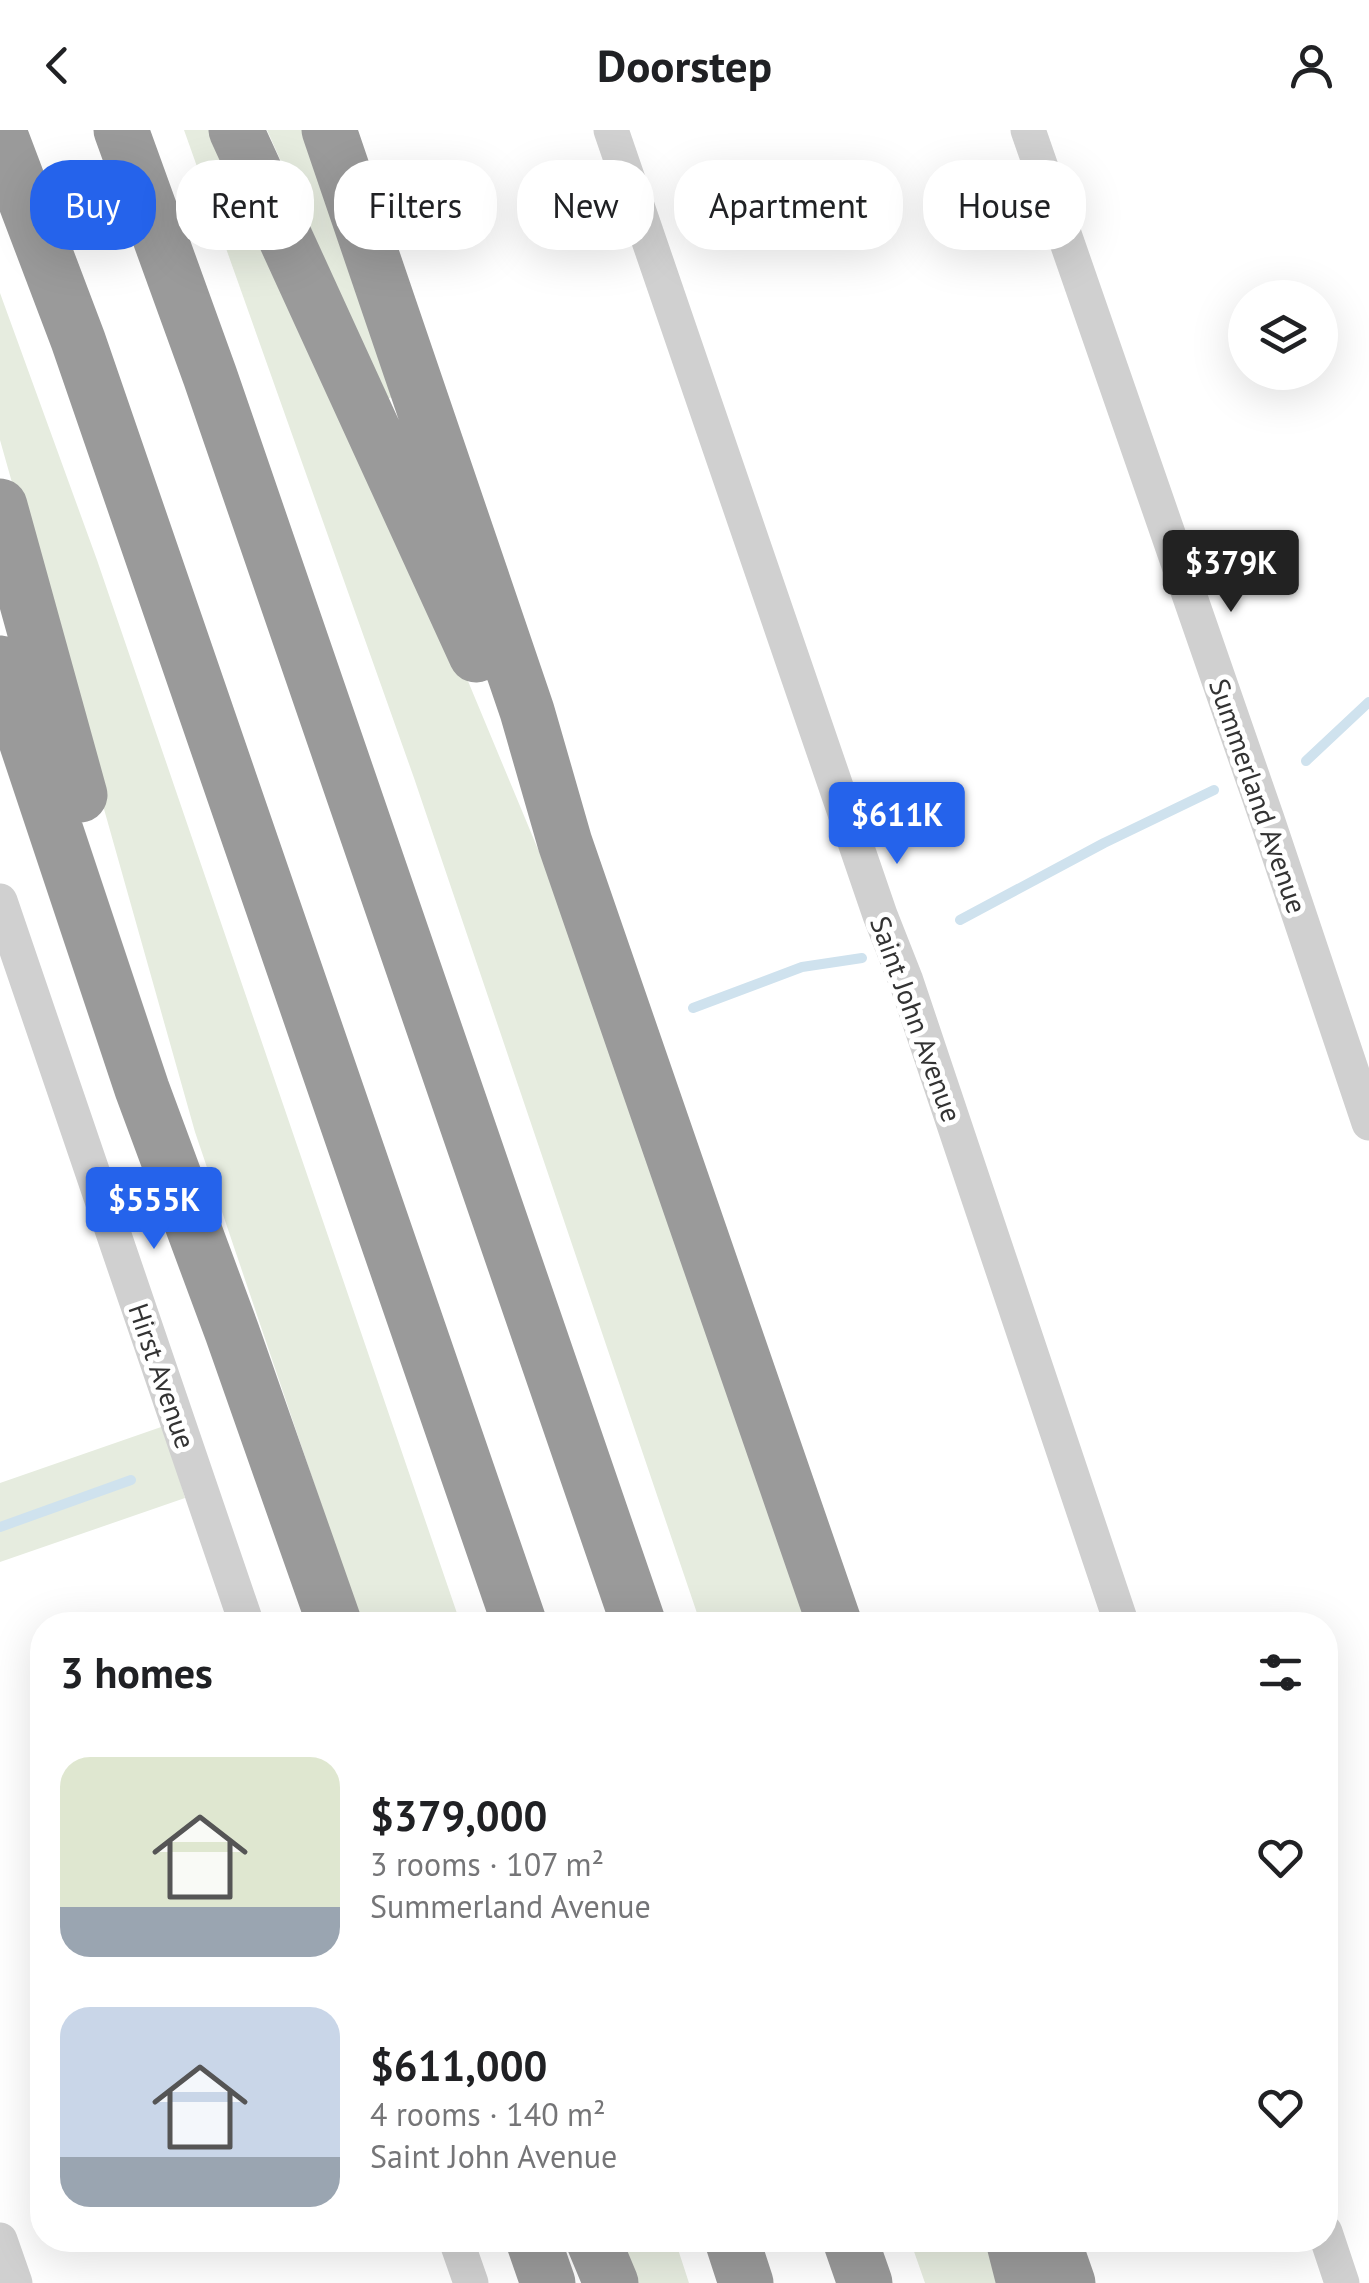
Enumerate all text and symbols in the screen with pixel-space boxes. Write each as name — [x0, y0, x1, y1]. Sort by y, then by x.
text: Doorstep — [597, 36, 772, 94]
icon: back — [30, 38, 85, 93]
icon: person — [1284, 38, 1339, 93]
chip: Buy — [30, 160, 156, 250]
chip: Rent — [176, 160, 314, 250]
chip: Filters — [334, 160, 497, 250]
chip: New — [517, 160, 654, 250]
chip: Apartment — [674, 160, 903, 250]
chip: House — [923, 160, 1086, 250]
map controls — [1228, 280, 1338, 390]
button: layers — [1228, 280, 1338, 390]
pin: $379K — [1161, 530, 1301, 615]
text: $379K — [1185, 541, 1277, 583]
street label: Summerland Avenue — [1201, 674, 1316, 918]
pin: $611K — [827, 782, 967, 867]
text: $611K — [851, 793, 943, 835]
street label: Saint John Avenue — [862, 911, 971, 1127]
pin: $555K — [84, 1167, 224, 1252]
text: $555K — [108, 1178, 200, 1220]
street label: Hirst Avenue — [120, 1298, 205, 1453]
text: 3 homes — [60, 1645, 213, 1700]
icon: filters — [1253, 1645, 1308, 1700]
text: $379,000 — [370, 1788, 547, 1843]
icon: home — [140, 1797, 260, 1917]
icon: heart — [1253, 1830, 1308, 1885]
text: 3 rooms · 107 m² — [370, 1843, 604, 1885]
text: Summerland Avenue — [370, 1885, 651, 1927]
text: $611,000 — [370, 2038, 547, 2093]
icon: home — [140, 2047, 260, 2167]
icon: heart — [1253, 2080, 1308, 2135]
text: 4 rooms · 140 m² — [370, 2093, 606, 2135]
text: Saint John Avenue — [370, 2135, 617, 2177]

